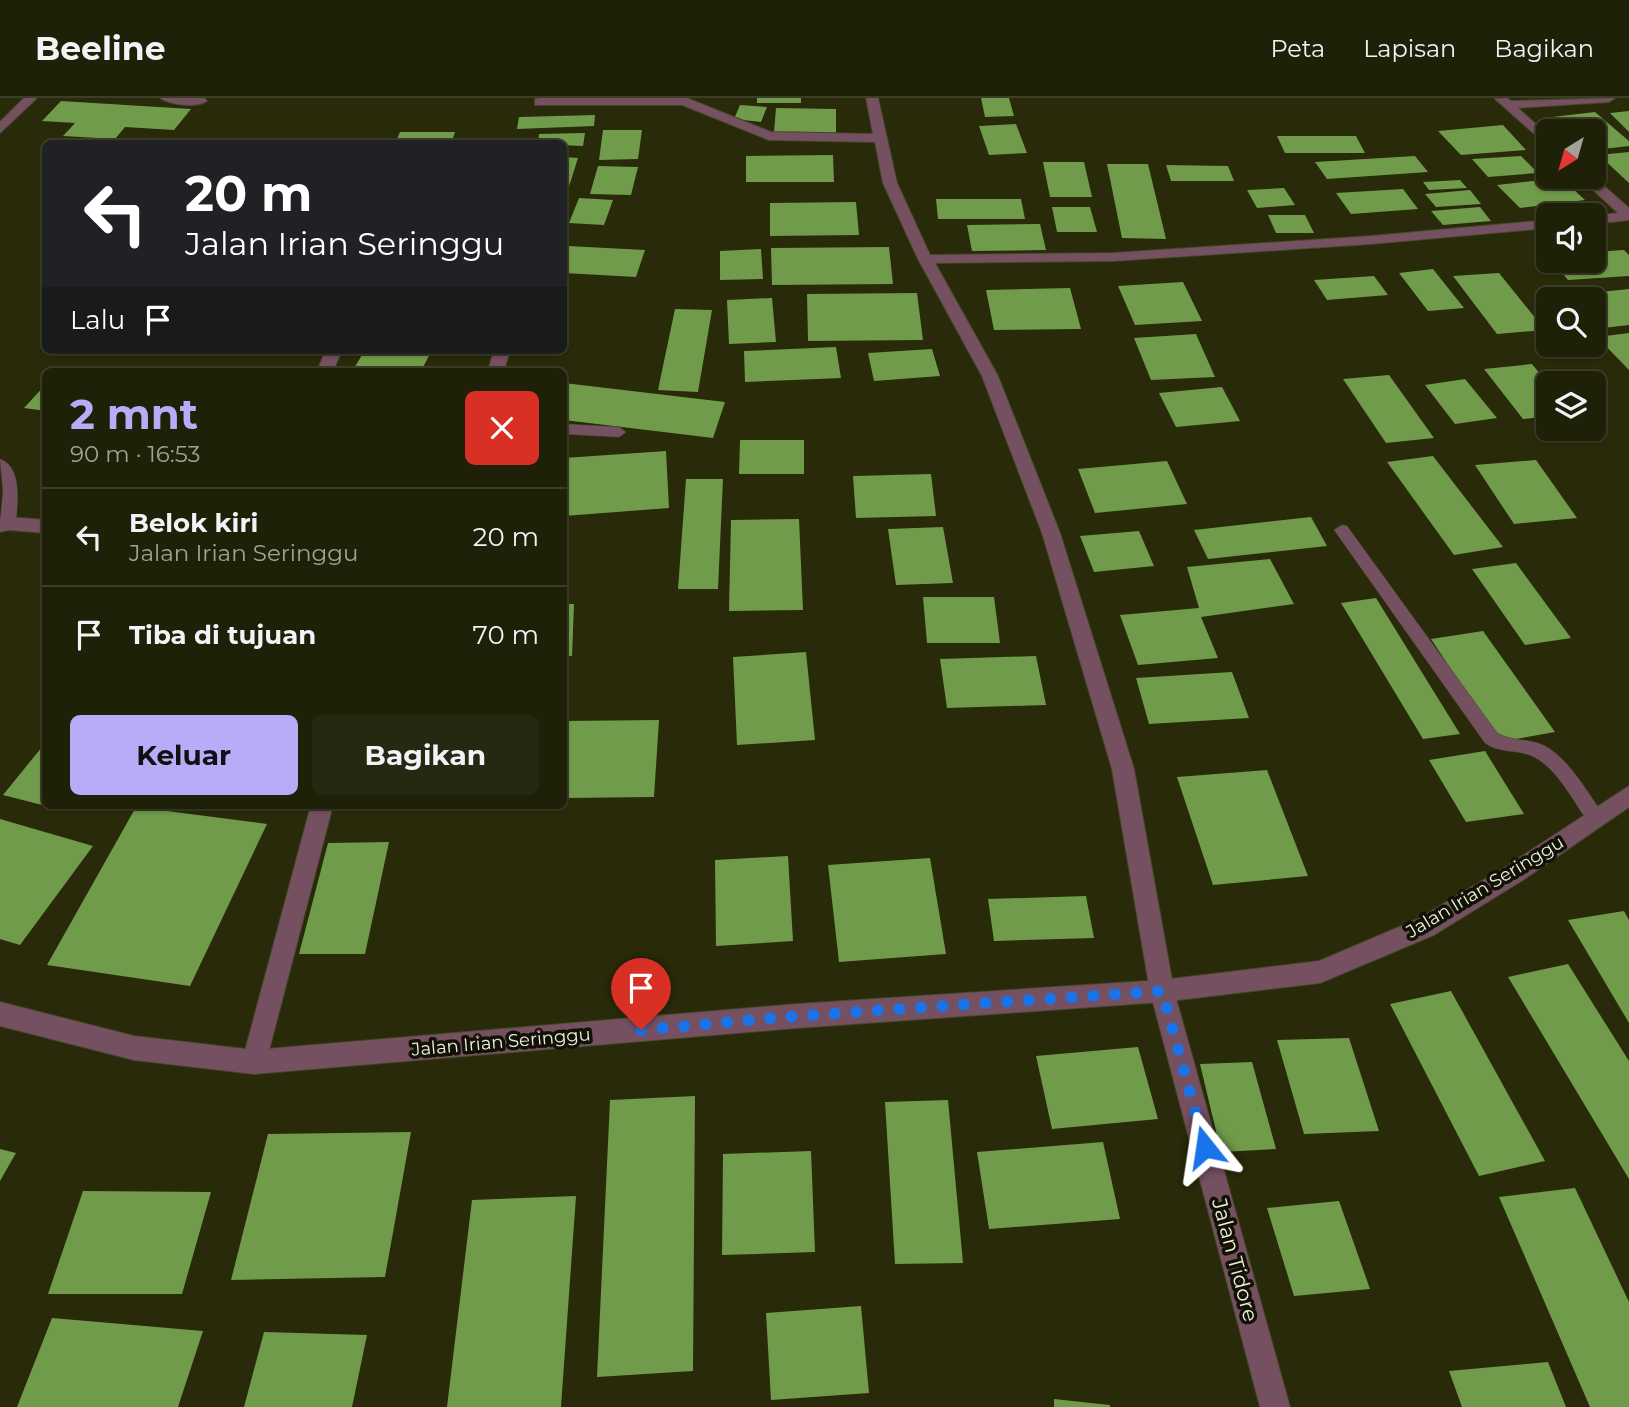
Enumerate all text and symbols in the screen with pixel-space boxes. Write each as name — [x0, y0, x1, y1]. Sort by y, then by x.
text: Beeline — [35, 28, 166, 68]
text: Peta — [1270, 34, 1325, 63]
text: Lapisan — [1363, 34, 1456, 63]
text: Bagikan — [1494, 34, 1594, 63]
north arrow — [1536, 119, 1606, 189]
map controls — [1536, 119, 1606, 441]
text: 20 m — [185, 164, 312, 223]
icon: left — [70, 168, 161, 259]
button: sound — [1536, 203, 1606, 273]
text: Jalan Irian Seringgu — [185, 224, 504, 263]
button: search — [1536, 287, 1606, 357]
icon: arrive — [139, 301, 177, 339]
text: Lalu — [70, 304, 125, 336]
button: layers — [1536, 371, 1606, 441]
text: 2 mnt — [70, 388, 198, 440]
button: close — [465, 391, 539, 465]
text: 90 m · 16:53 — [70, 440, 201, 468]
text: Belok kiri — [129, 507, 258, 539]
icon: left — [70, 518, 108, 556]
text: 20 m — [473, 521, 539, 553]
text: Jalan Irian Seringgu — [129, 539, 359, 567]
icon: arrive — [70, 616, 108, 654]
text: Tiba di tujuan — [129, 619, 316, 651]
text: 70 m — [473, 619, 539, 651]
button: Keluar — [70, 715, 298, 795]
button: Bagikan — [312, 715, 539, 795]
street label: Jalan Irian Seringgu — [1401, 831, 1568, 943]
pin — [611, 958, 671, 1030]
icon: arrive — [622, 969, 660, 1007]
street label: Jalan Irian Seringgu — [410, 1023, 591, 1061]
position arrow — [1168, 1110, 1242, 1184]
street label: Jalan Tidore — [1207, 1195, 1264, 1324]

